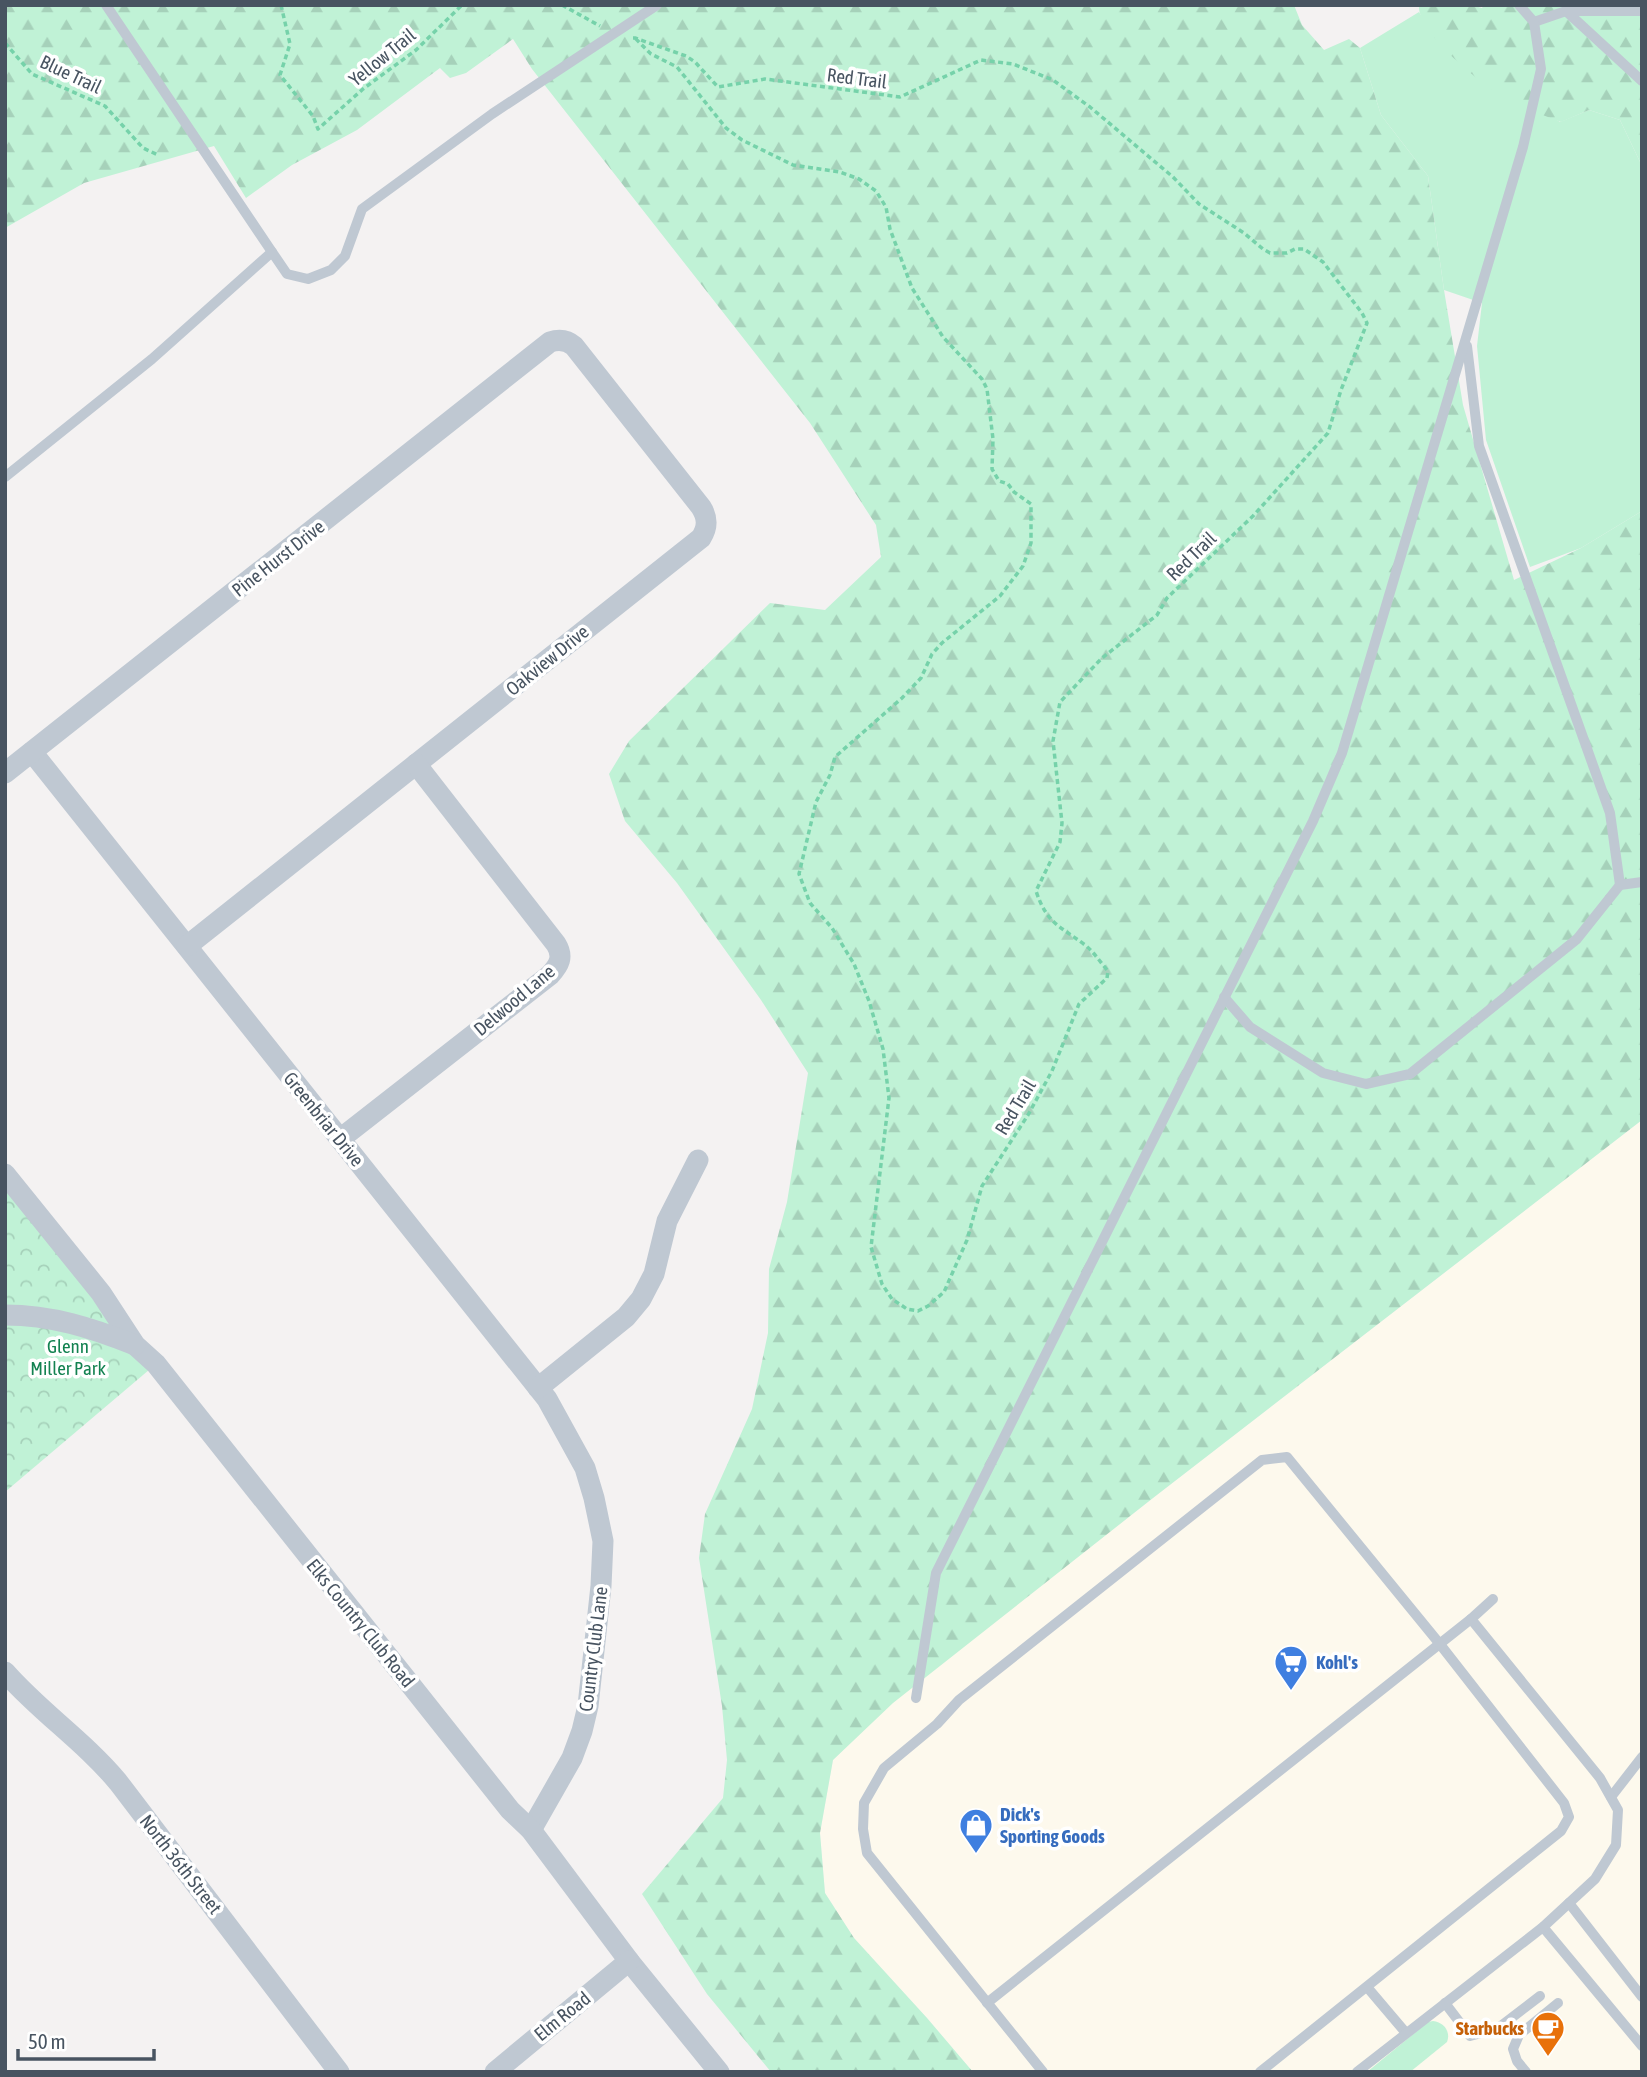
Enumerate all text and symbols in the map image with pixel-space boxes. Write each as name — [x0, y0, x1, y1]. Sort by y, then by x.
street label: Yellow Trail — [344, 24, 420, 90]
street label: Blue Trail — [37, 50, 105, 98]
street label: Red Trail — [826, 63, 888, 93]
street label: Pine Hurst Drive — [227, 515, 329, 601]
street label: Red Trail — [1162, 527, 1220, 585]
street label: Oakview Drive — [501, 620, 593, 700]
street label: Delwood Lane — [469, 960, 559, 1040]
street label: Greenbriar Drive — [279, 1067, 369, 1171]
street label: Red Trail — [990, 1075, 1040, 1139]
park label: Glenn Miller Park — [30, 1335, 106, 1379]
street label: Elks Country Club Road — [302, 1554, 420, 1692]
street label: Country Club Lane — [574, 1585, 612, 1713]
supermarket icon: Kohl's — [1272, 1643, 1310, 1692]
place label: Kohl's — [1316, 1651, 1358, 1673]
place label: Dick's Sporting Goods — [1000, 1803, 1105, 1847]
shop icon: Dick's Sporting Goods — [957, 1806, 995, 1855]
street label: North 36th Street — [135, 1810, 227, 1918]
street label: Elm Road — [530, 1987, 594, 2045]
cafe icon: Starbucks — [1529, 2009, 1567, 2058]
place label: Starbucks — [1456, 2017, 1524, 2039]
scale bar — [18, 2018, 154, 2062]
text: 50 m — [28, 2029, 66, 2053]

